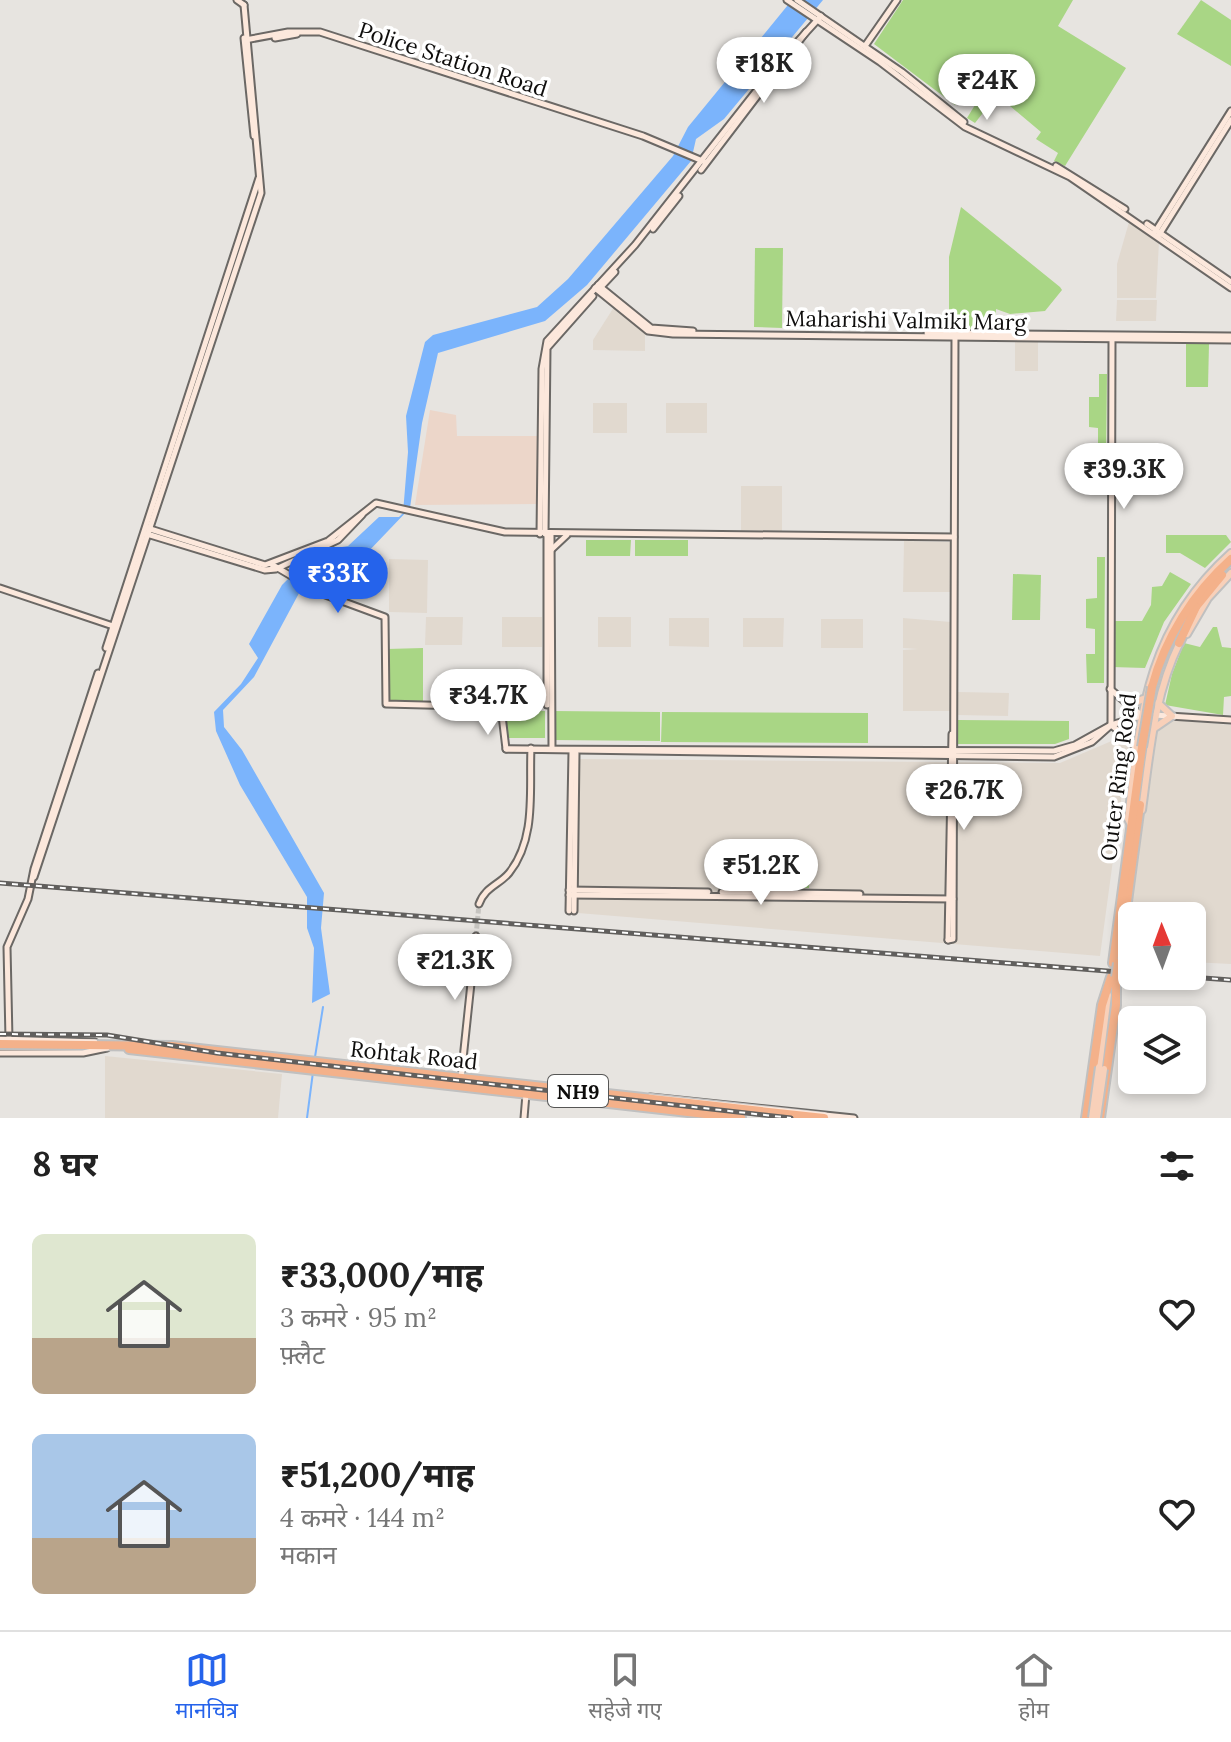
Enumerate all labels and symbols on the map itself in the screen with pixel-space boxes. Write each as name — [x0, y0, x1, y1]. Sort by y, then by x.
street label: Police Station Road — [355, 15, 551, 103]
pin: ₹18K — [717, 37, 811, 105]
pin: ₹24K — [940, 54, 1034, 122]
street label: Maharishi Valmiki Marg — [785, 304, 1028, 336]
pin: ₹39.3K — [1059, 443, 1189, 511]
pin: ₹33K — [291, 547, 385, 615]
pin: ₹34.7K — [423, 669, 553, 737]
street label: Outer Ring Road — [1094, 692, 1142, 862]
pin: ₹26.7K — [899, 764, 1029, 832]
pin: ₹51.2K — [696, 839, 826, 907]
north arrow — [1118, 902, 1206, 990]
pin: ₹21.3K — [390, 934, 520, 1002]
street label: Rohtak Road — [349, 1034, 479, 1076]
road number: NH9 — [548, 1075, 608, 1107]

